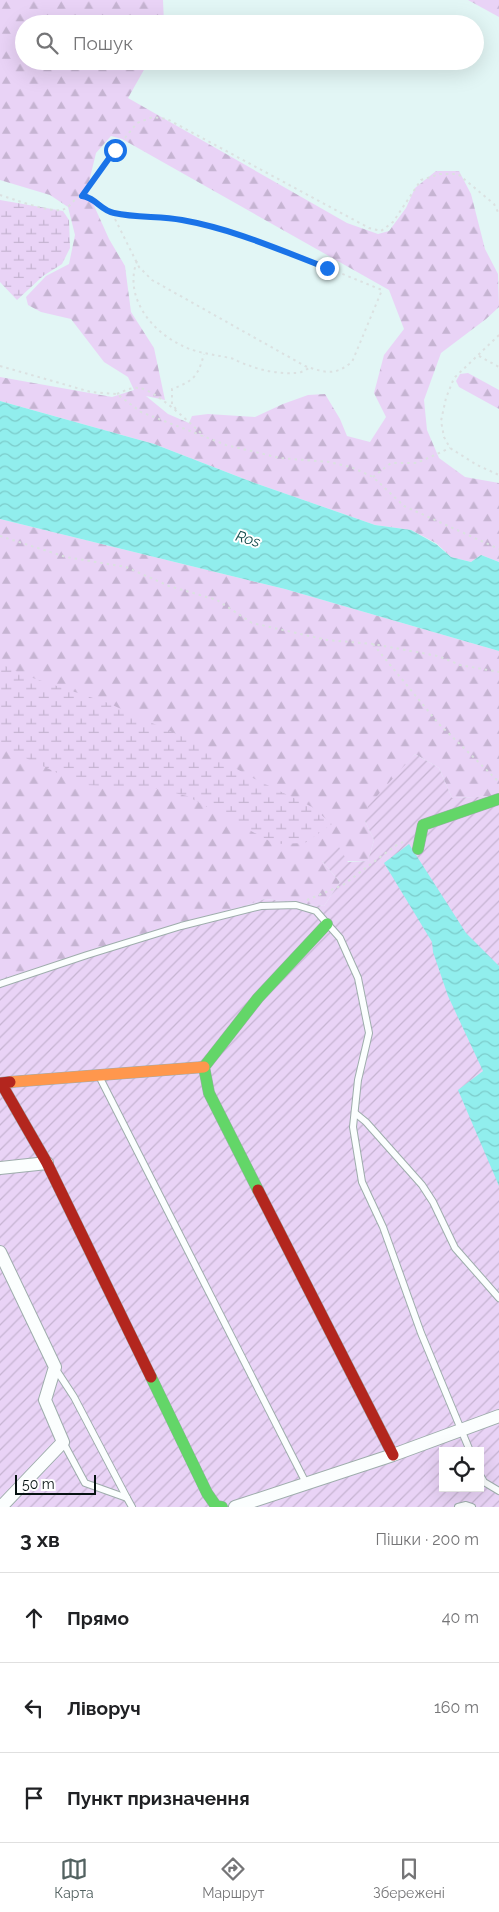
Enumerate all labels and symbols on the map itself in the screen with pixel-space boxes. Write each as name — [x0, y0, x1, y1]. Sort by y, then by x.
route start — [104, 139, 127, 162]
route end — [316, 257, 339, 280]
water label: Ros — [233, 527, 263, 551]
scale bar — [15, 1472, 96, 1495]

